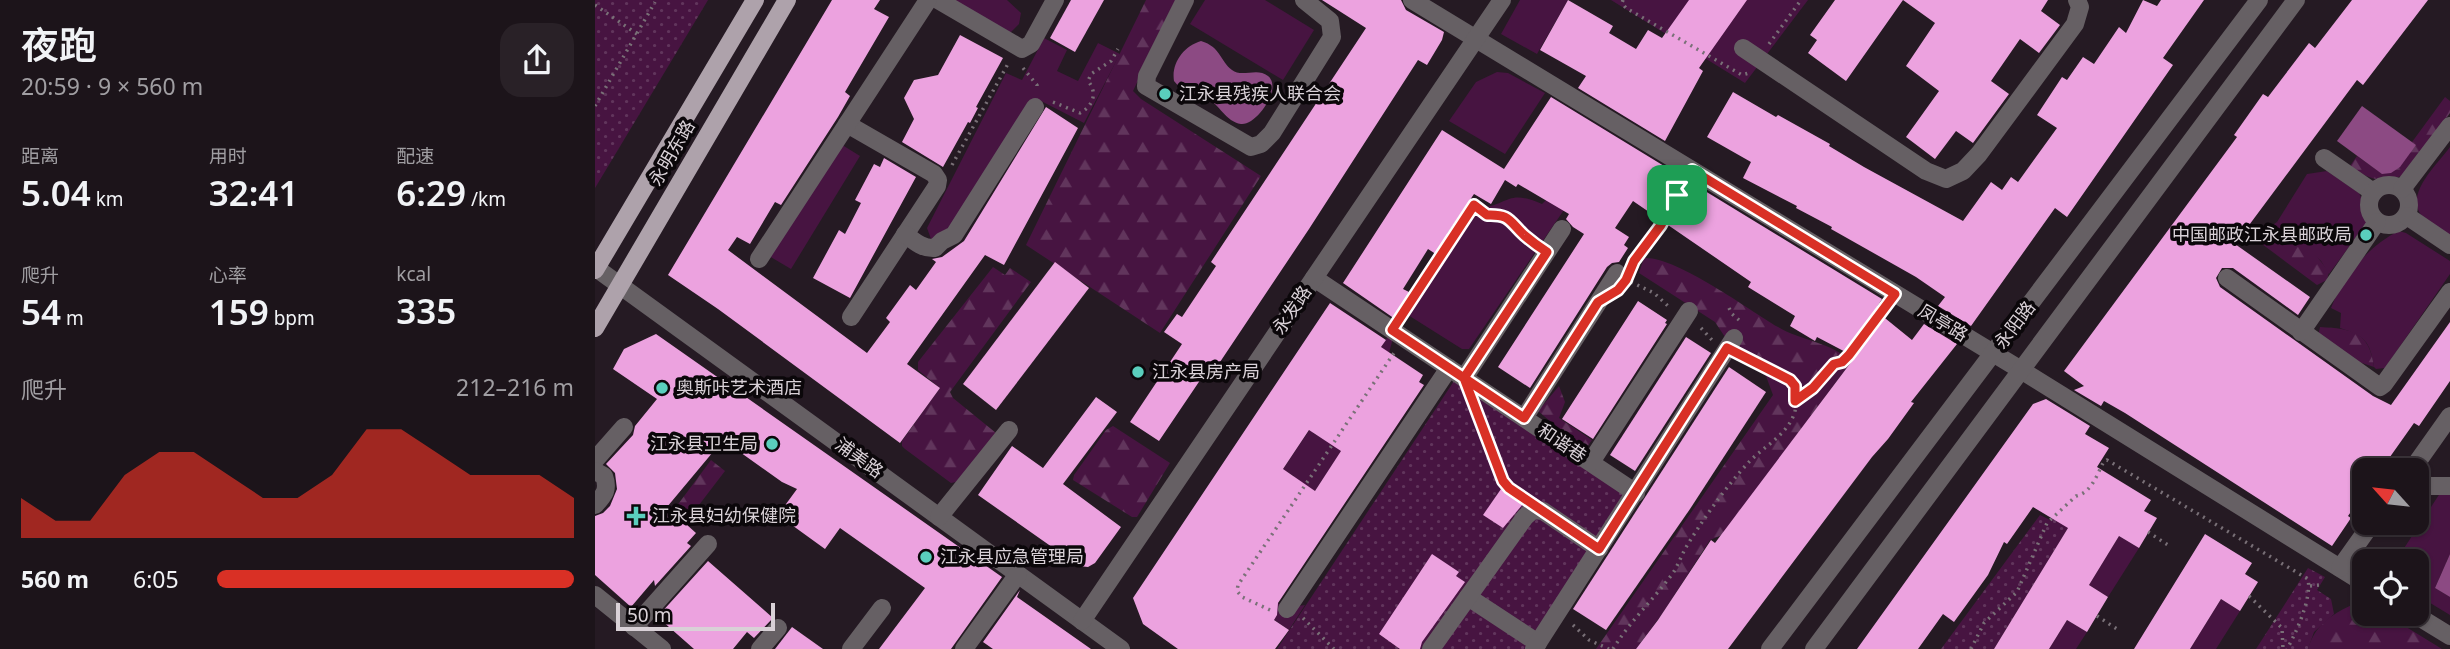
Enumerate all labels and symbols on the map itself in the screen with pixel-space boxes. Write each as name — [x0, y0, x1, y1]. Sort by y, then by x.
place label: 江永县残疾人联合会 — [1179, 81, 1341, 105]
marker: 江永县残疾人联合会 — [1157, 86, 1173, 102]
street label: 永明东路 — [643, 115, 700, 190]
pin — [1647, 165, 1707, 225]
place label: 中国邮政江永县邮政局 — [2172, 222, 2352, 246]
marker: 中国邮政江永县邮政局 — [2358, 227, 2374, 243]
street label: 永发路 — [1266, 280, 1316, 339]
street label: 永阳路 — [1988, 296, 2040, 353]
street label: 凤亭路 — [1914, 298, 1973, 346]
place label: 江永县房产局 — [1152, 359, 1260, 383]
marker: 江永县房产局 — [1130, 364, 1146, 380]
place label: 奥斯咔艺术酒店 — [676, 375, 802, 399]
marker: 奥斯咔艺术酒店 — [654, 380, 670, 396]
street label: 和谐巷 — [1533, 417, 1592, 467]
place label: 江永县卫生局 — [650, 431, 758, 455]
street label: 浦美路 — [831, 432, 888, 483]
marker: 江永县卫生局 — [764, 436, 780, 452]
north arrow — [2352, 458, 2429, 536]
place label: 江永县妇幼保健院 — [652, 503, 796, 527]
marker: 江永县妇幼保健院 — [626, 506, 646, 526]
place label: 江永县应急管理局 — [940, 544, 1084, 568]
marker: 江永县应急管理局 — [918, 549, 934, 565]
scale bar — [616, 600, 775, 632]

